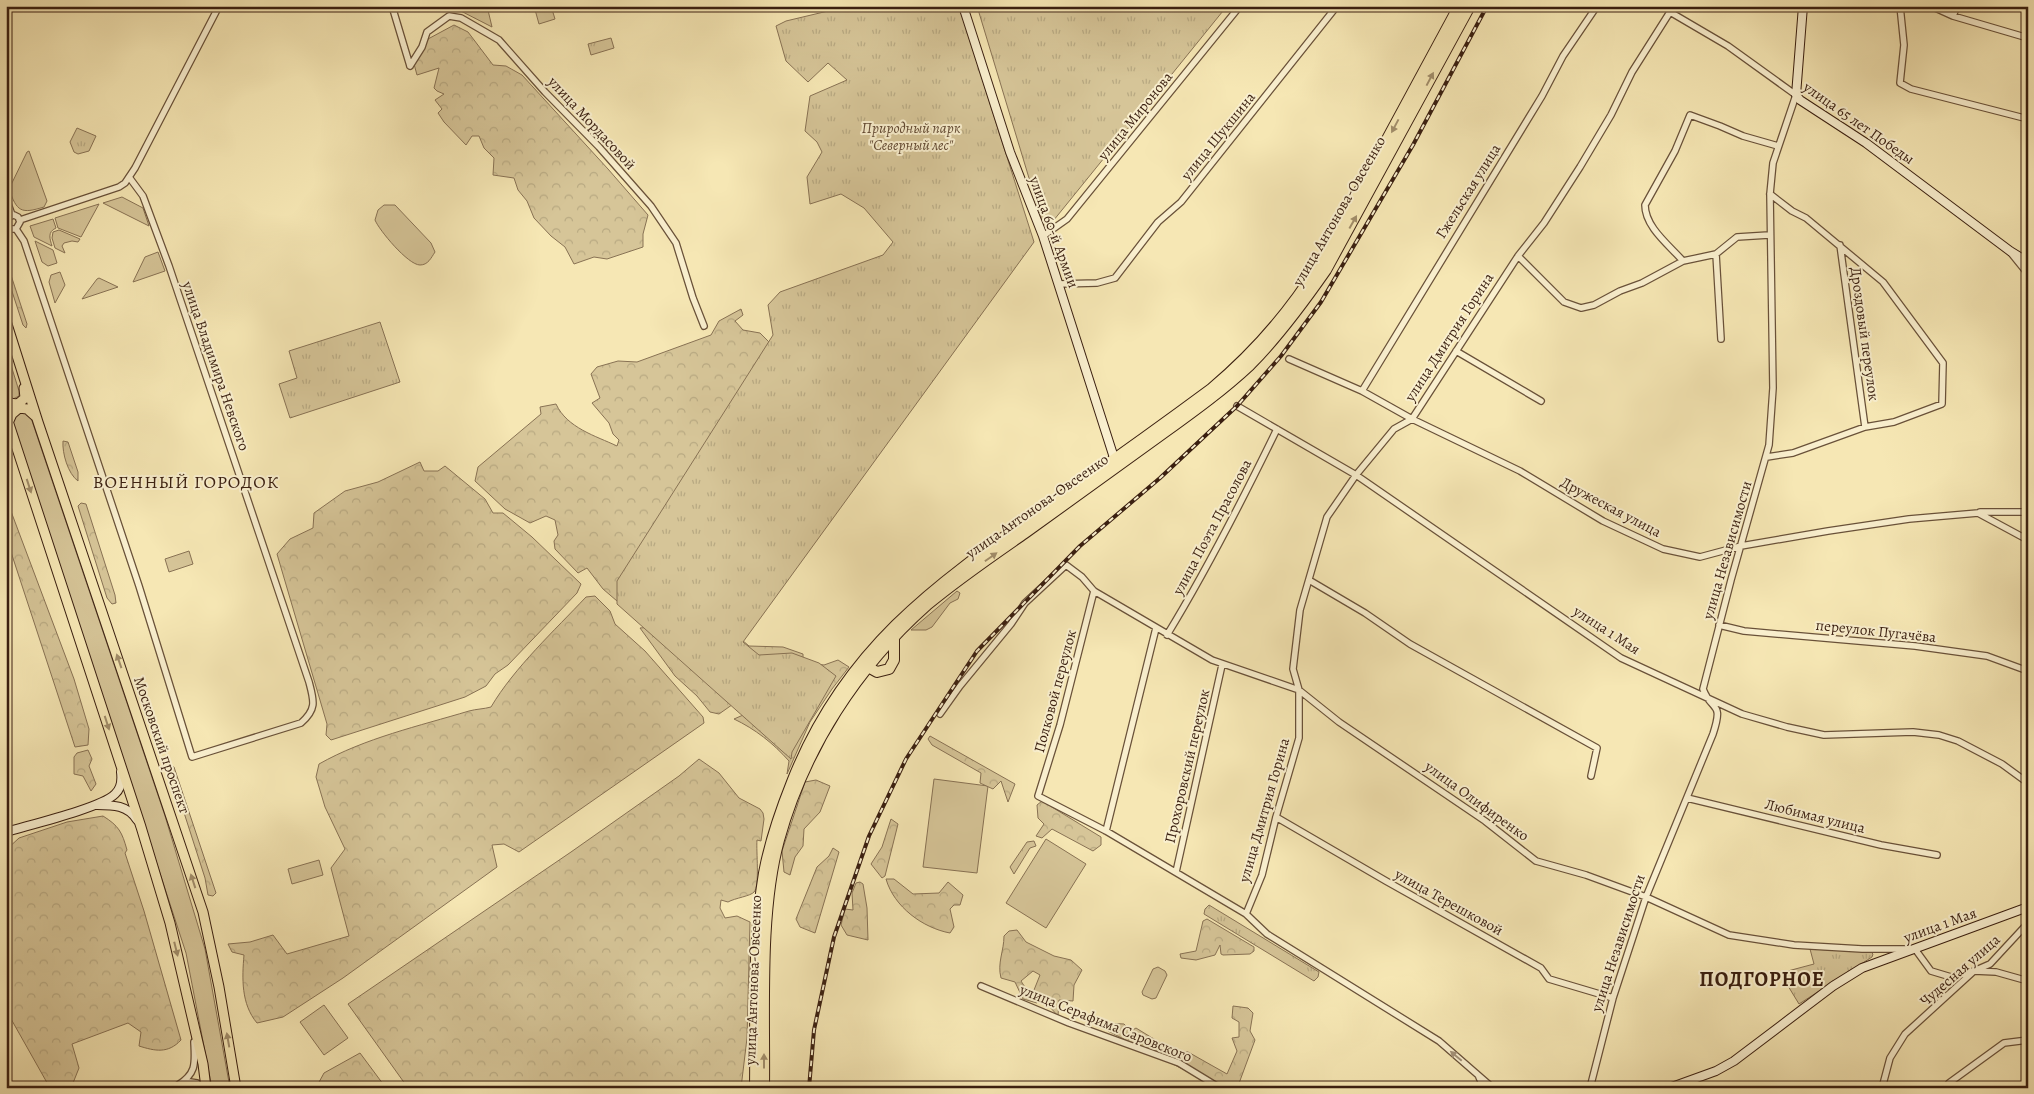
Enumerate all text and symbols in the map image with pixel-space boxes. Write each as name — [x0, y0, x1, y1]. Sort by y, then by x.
street label: улица Миронова — [1092, 68, 1177, 165]
street label: улица Мордасовой — [543, 71, 641, 174]
one-way arrow — [1426, 73, 1435, 86]
street label: улица 65 лет Победы — [1799, 76, 1919, 169]
street label: улица Шукшина — [1176, 88, 1260, 185]
park label: Природный парк "Северный лес" — [861, 118, 961, 155]
one-way arrow — [1391, 118, 1399, 133]
street label: улица Антонова-Овсеенко — [1287, 132, 1390, 290]
street label: Гжельская улица — [1431, 140, 1505, 242]
street label: улица 60-й Армии — [1024, 172, 1084, 291]
one-way arrow — [1349, 215, 1357, 229]
street label: Дроздовый переулок — [1846, 266, 1884, 402]
street label: улица Дмитрия Горина — [1399, 269, 1498, 406]
street label: улица Владимира Невского — [177, 278, 254, 453]
street label: улица Антонова-Овсеенко — [961, 449, 1112, 564]
street label: улица Поэта Прасолова — [1167, 456, 1256, 599]
district label: ВОЕННЫЙ ГОРОДОК — [93, 470, 279, 494]
street label: Дружеская улица — [1557, 472, 1665, 542]
one-way arrow — [25, 478, 33, 493]
street label: улица Независимости — [1697, 478, 1756, 623]
one-way arrow — [984, 552, 998, 562]
street label: улица 1 Мая — [1569, 600, 1644, 659]
street label: переулок Пугачёва — [1815, 615, 1937, 647]
street label: Полковой переулок — [1029, 627, 1081, 755]
one-way arrow — [115, 653, 123, 668]
street label: Московский проспект — [129, 674, 195, 817]
street label: Прохоровский переулок — [1160, 687, 1215, 845]
one-way arrow — [103, 716, 111, 731]
street label: улица Дмитрия Горина — [1234, 735, 1294, 886]
street label: улица Олифиренко — [1420, 756, 1533, 846]
street label: Любимая улица — [1763, 794, 1867, 838]
street label: улица Терешковой — [1390, 863, 1507, 940]
street label: улица Независимости — [1586, 872, 1650, 1015]
one-way arrow — [189, 874, 197, 889]
street label: улица Антонова-Овсеенко — [740, 895, 766, 1066]
street label: улица 1 Мая — [1900, 903, 1979, 948]
street label: Чудесная улица — [1916, 930, 2004, 1010]
one-way arrow — [172, 941, 180, 956]
district label: ПОДГОРНОЕ — [1699, 966, 1825, 993]
street label: улица Серафима Саровского — [1016, 979, 1195, 1067]
one-way arrow — [224, 1031, 232, 1047]
one-way arrow — [1450, 1050, 1462, 1062]
one-way arrow — [760, 1052, 768, 1068]

